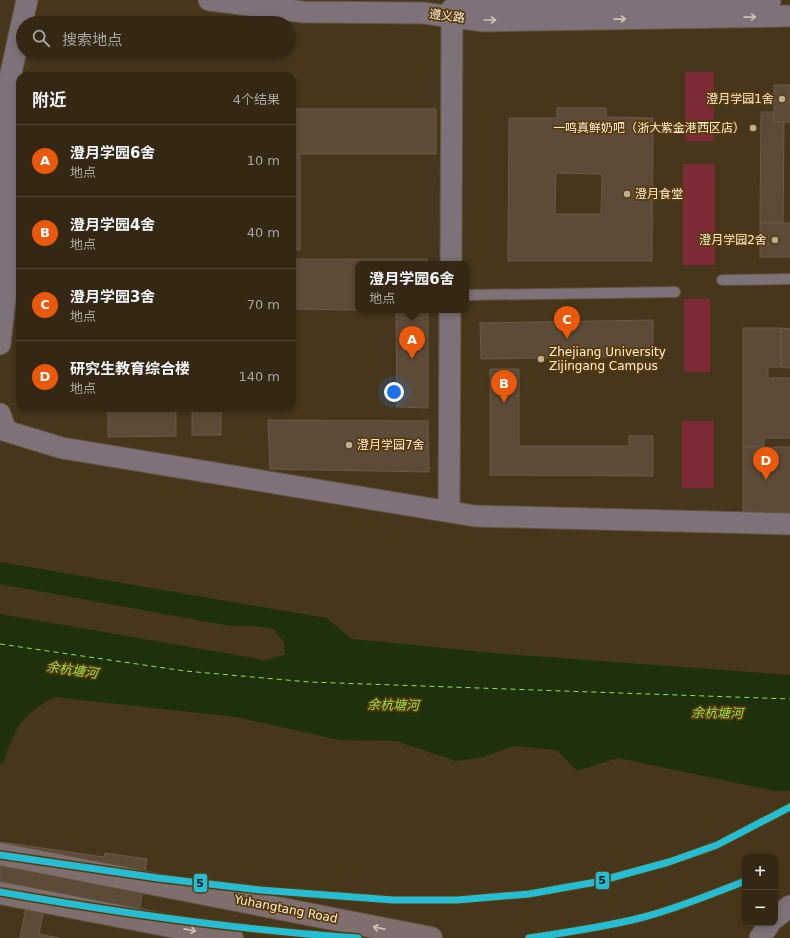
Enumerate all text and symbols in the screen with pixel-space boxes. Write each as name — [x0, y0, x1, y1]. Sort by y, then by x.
street label: 遵义路 — [428, 7, 466, 25]
one-way arrow — [743, 13, 756, 21]
one-way arrow — [613, 15, 626, 23]
search box — [16, 16, 296, 60]
one-way arrow — [483, 16, 496, 24]
icon: search — [30, 27, 52, 49]
text: 搜索地点 — [62, 31, 122, 49]
text: 附近 — [32, 90, 66, 110]
text: 4个结果 — [233, 92, 280, 107]
place label: 澄月学园1舍 — [706, 92, 774, 106]
marker: 澄月学园1舍 — [777, 94, 787, 104]
place label: 一鸣真鲜奶吧（浙大紫金港西区店） — [553, 121, 745, 135]
marker: 一鸣真鲜奶吧（浙大紫金港西区店） — [748, 123, 758, 133]
text: 澄月学园6舍 — [70, 144, 155, 162]
text: A — [40, 153, 50, 168]
text: 10 m — [247, 153, 280, 168]
text: 地点 — [70, 165, 96, 180]
place label: 澄月食堂 — [635, 187, 683, 201]
marker: 澄月食堂 — [622, 189, 632, 199]
text: 澄月学园4舍 — [70, 216, 155, 234]
text: B — [40, 225, 50, 240]
text: 40 m — [247, 225, 280, 240]
place label: 澄月学园2舍 — [699, 233, 767, 247]
marker: 澄月学园2舍 — [770, 235, 780, 245]
text: 地点 — [70, 237, 96, 252]
popup — [355, 261, 469, 313]
text: 澄月学园6舍 — [369, 270, 455, 288]
text: 澄月学园3舍 — [70, 288, 155, 306]
text: 地点 — [369, 291, 395, 306]
text: C — [40, 297, 50, 312]
text: 70 m — [247, 297, 280, 312]
pin: C — [554, 306, 580, 339]
text: 地点 — [70, 309, 96, 324]
pin: A — [399, 326, 425, 359]
place label: Zhejiang University Zijingang Campus — [549, 345, 666, 373]
marker: Zhejiang University Zijingang Campus — [536, 354, 546, 364]
text: 研究生教育综合楼 — [70, 360, 190, 378]
text: D — [40, 369, 50, 384]
text: 140 m — [238, 369, 280, 384]
pin: B — [491, 370, 517, 403]
text: 地点 — [70, 381, 96, 396]
your location — [384, 382, 404, 402]
place label: 澄月学园7舍 — [357, 438, 425, 452]
marker: 澄月学园7舍 — [344, 440, 354, 450]
pin: D — [753, 447, 779, 480]
water label: 余杭塘河 — [45, 659, 102, 681]
water label: 余杭塘河 — [367, 697, 422, 713]
water label: 余杭塘河 — [691, 705, 746, 721]
map controls — [742, 854, 778, 926]
button: + — [742, 854, 778, 890]
line badge: 5 — [595, 871, 610, 890]
line badge: 5 — [193, 873, 208, 893]
text: 5 — [598, 874, 606, 887]
text: 5 — [196, 877, 204, 890]
button: − — [742, 890, 778, 926]
street label: Yuhangtang Road — [232, 892, 339, 926]
one-way arrow — [372, 923, 385, 931]
one-way arrow — [183, 926, 196, 934]

